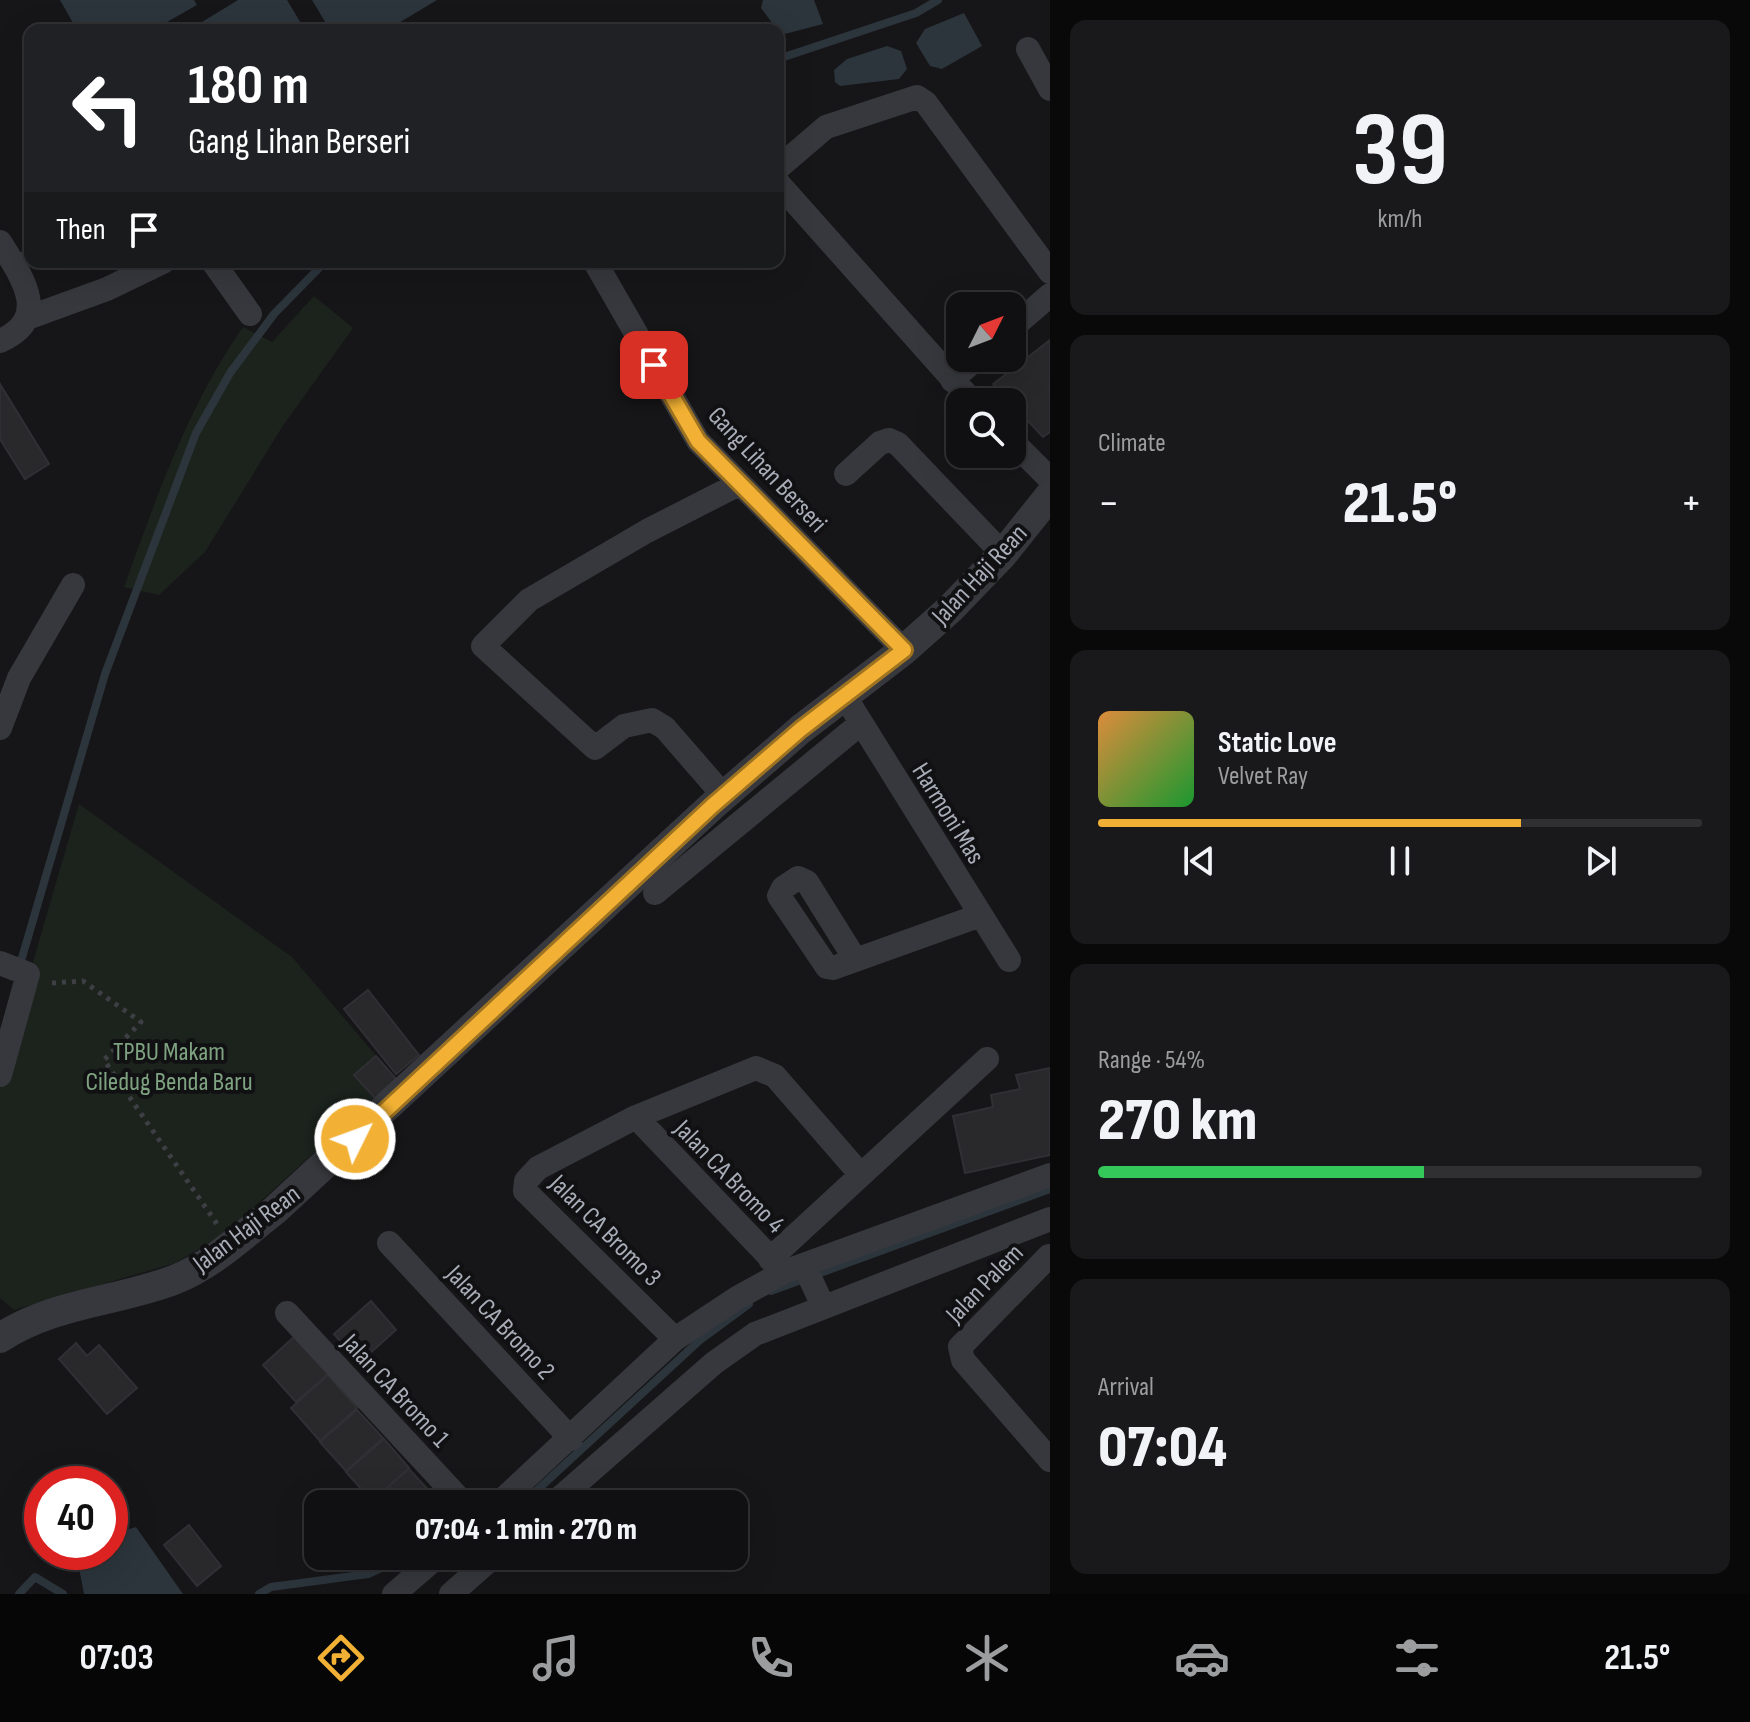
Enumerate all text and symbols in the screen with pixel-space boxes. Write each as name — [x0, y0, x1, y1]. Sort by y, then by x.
text: 180 m — [188, 53, 309, 120]
icon: left — [56, 56, 160, 160]
text: 39 — [1352, 89, 1448, 214]
text: Gang Lihan Berseri — [188, 121, 410, 164]
text: km/h — [1378, 204, 1422, 235]
icon: arrive — [122, 208, 166, 252]
text: Then — [56, 212, 106, 248]
north arrow — [946, 292, 1026, 372]
map controls — [946, 292, 1026, 468]
pin — [620, 331, 688, 399]
icon: arrive — [632, 343, 676, 387]
button: search — [946, 388, 1026, 468]
street label: Gang Lihan Berseri — [701, 401, 833, 539]
text: Climate — [1098, 428, 1166, 459]
text: 21.5° — [1343, 468, 1457, 540]
text: − — [1098, 477, 1120, 530]
text: + — [1680, 477, 1702, 530]
street label: Jalan Haji Rean — [925, 519, 1034, 632]
text: Static Love — [1218, 725, 1337, 761]
street label: Harmoni Mas — [905, 758, 991, 870]
text: Velvet Ray — [1218, 761, 1308, 792]
icon: previous — [1177, 839, 1221, 883]
icon: pause — [1378, 839, 1422, 883]
icon: next — [1579, 839, 1623, 883]
park label: TPBU Makam Ciledug Benda Baru — [85, 1037, 253, 1098]
text: Range · 54% — [1098, 1045, 1205, 1076]
text: 270 km — [1098, 1085, 1257, 1157]
position arrow — [313, 1097, 397, 1181]
street label: Jalan CA Bromo 4 — [667, 1113, 791, 1240]
street label: Jalan CA Bromo 3 — [542, 1168, 667, 1293]
street label: Jalan Haji Rean — [187, 1179, 306, 1280]
street label: Jalan Palem — [939, 1238, 1030, 1331]
street label: Jalan CA Bromo 2 — [438, 1259, 561, 1387]
street label: Jalan CA Bromo 1 — [334, 1327, 455, 1454]
text: Arrival — [1098, 1372, 1154, 1403]
text: 07:04 — [1098, 1412, 1227, 1484]
speed limit sign: 40 — [24, 1466, 128, 1570]
text: 07:04 · 1 min · 270 m — [415, 1512, 637, 1548]
icon: directions — [313, 1630, 369, 1686]
icon: music — [528, 1630, 584, 1686]
icon: phone — [743, 1630, 799, 1686]
icon: climate — [959, 1630, 1015, 1686]
icon: car — [1174, 1630, 1230, 1686]
icon: filters — [1389, 1630, 1445, 1686]
text: 07:03 — [80, 1637, 154, 1680]
text: 21.5° — [1604, 1637, 1670, 1680]

